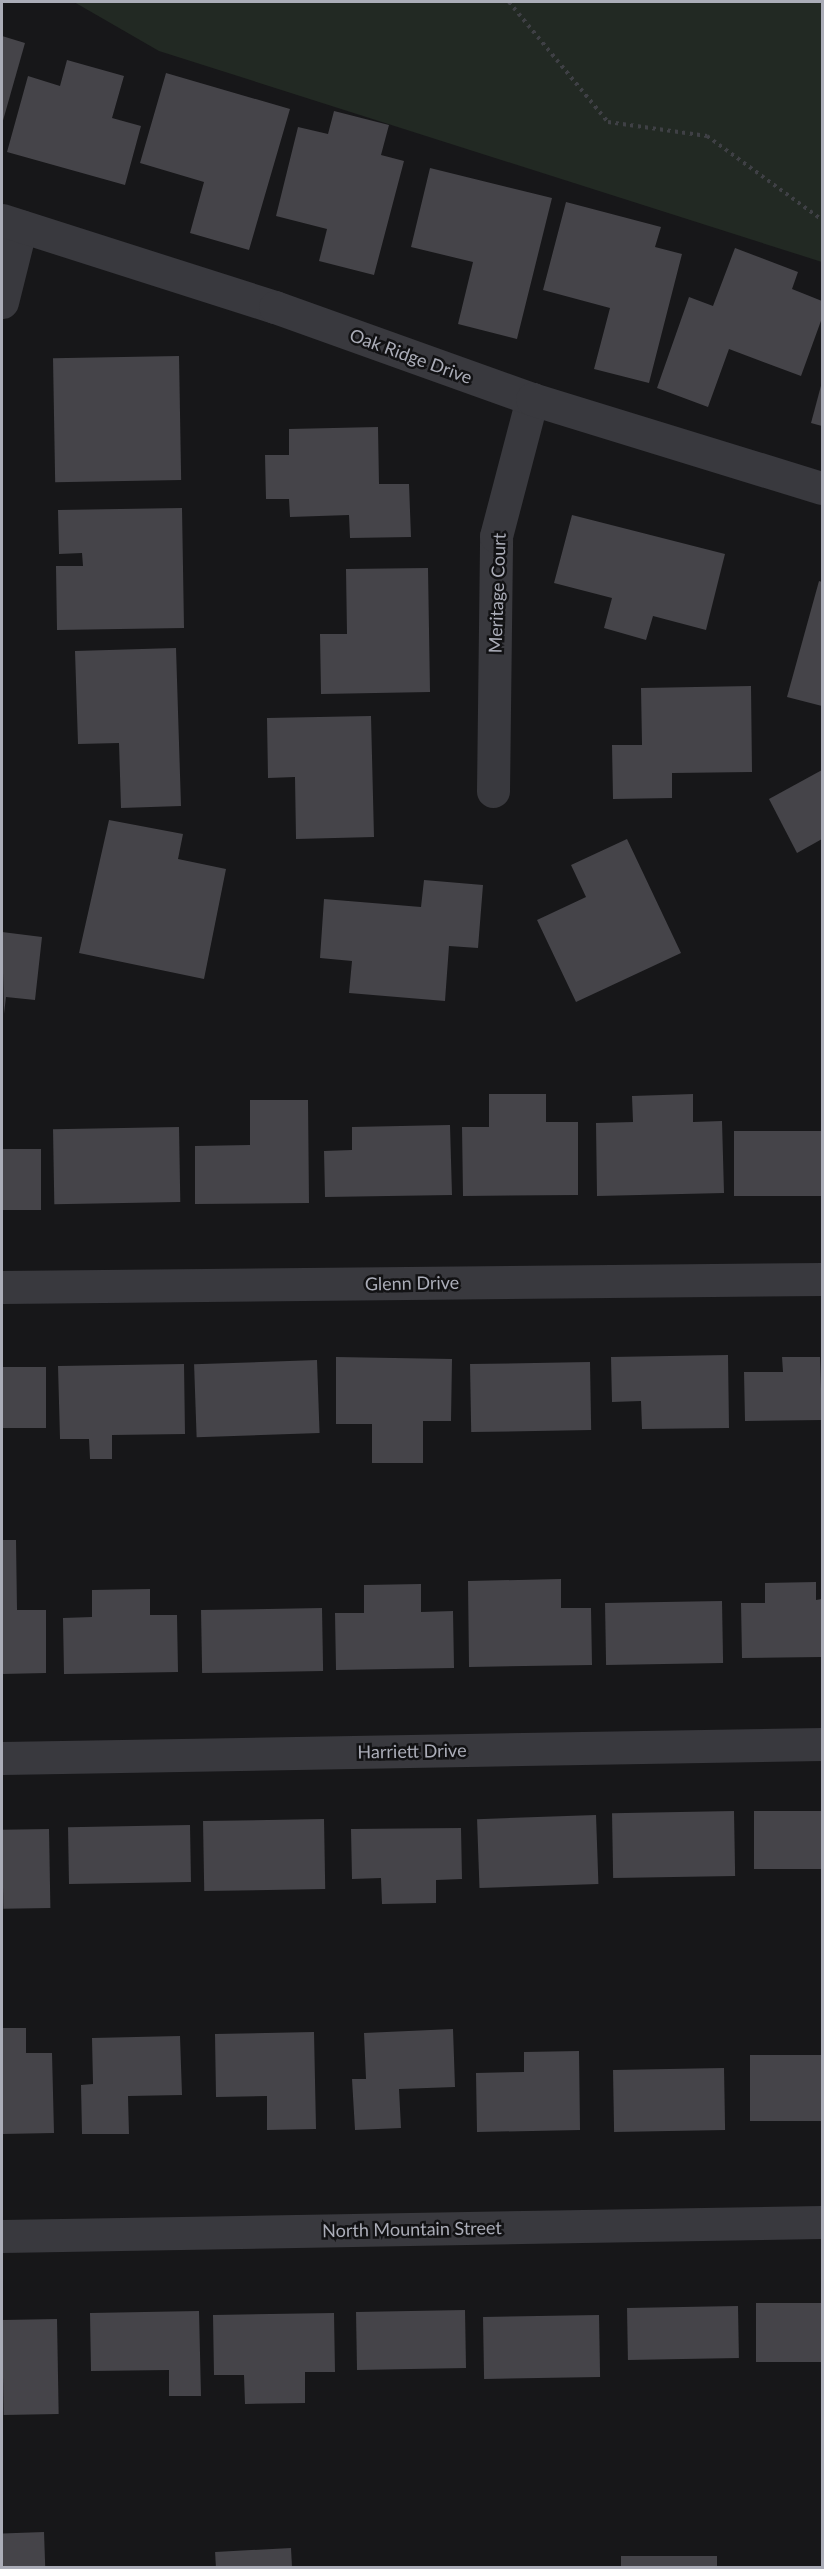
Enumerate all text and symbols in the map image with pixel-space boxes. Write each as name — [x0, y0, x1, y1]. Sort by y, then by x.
street label: Oak Ridge Drive — [347, 324, 475, 388]
street label: Meritage Court — [484, 532, 510, 654]
street label: Glenn Drive — [365, 1271, 459, 1295]
street label: Harriett Drive — [357, 1739, 467, 1763]
street label: North Mountain Street — [322, 2217, 502, 2241]

